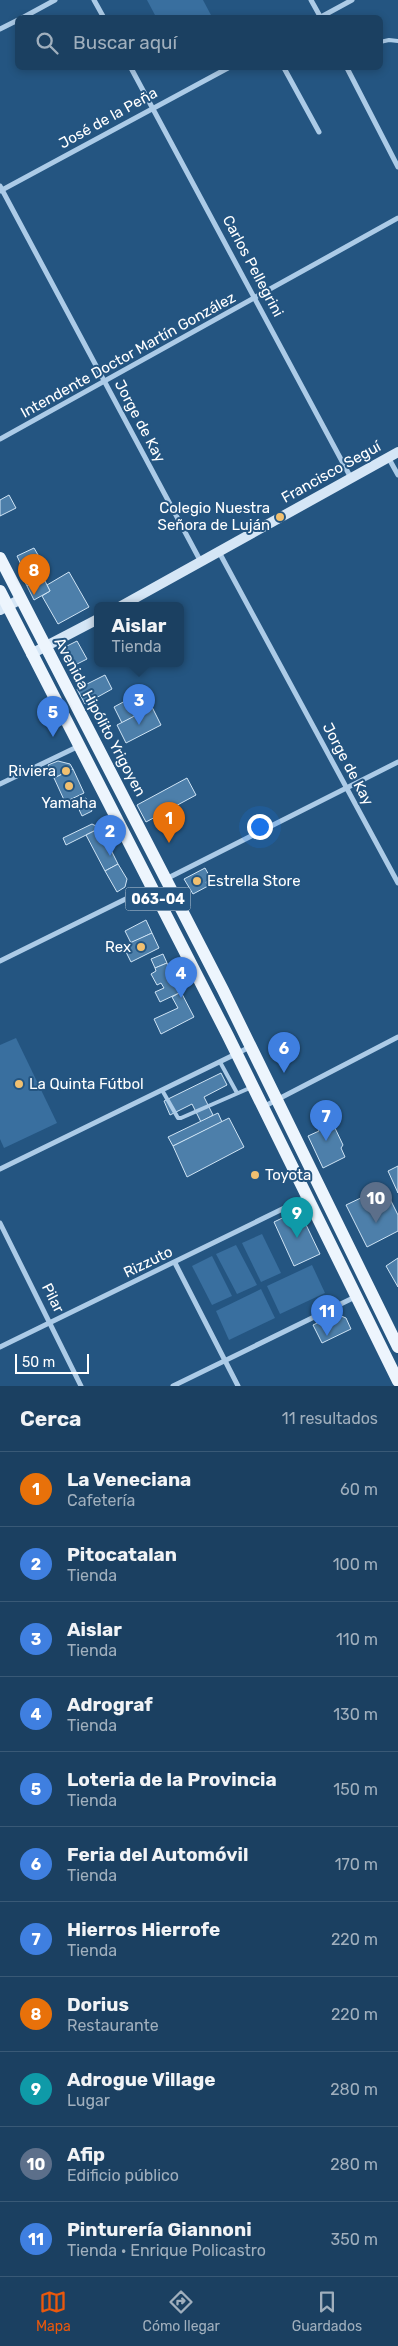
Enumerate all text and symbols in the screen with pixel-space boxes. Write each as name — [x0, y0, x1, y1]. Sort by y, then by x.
search box — [15, 15, 383, 70]
icon: search — [33, 29, 61, 57]
text: Buscar aquí — [73, 31, 177, 54]
street label: José de la Peña — [56, 84, 160, 152]
street label: Carlos Pellegrini — [219, 212, 287, 320]
street label: Intendente Doctor Martín González — [17, 288, 239, 422]
street label: Jorge de Kay — [111, 377, 169, 465]
street label: Francisco Seguí — [278, 437, 385, 507]
place label: Colegio Nuestra Señora de Luján — [158, 499, 270, 534]
marker: Colegio Nuestra Señora de Luján — [274, 511, 286, 523]
pin: 8 — [18, 554, 50, 595]
popup — [94, 602, 184, 667]
text: Aislar — [112, 614, 166, 637]
street label: Avenida Hipólito Yrigoyen — [50, 635, 150, 799]
text: Tienda — [112, 637, 162, 656]
pin: 3 — [123, 684, 155, 725]
pin: 5 — [37, 696, 69, 737]
street label: Jorge de Kay — [319, 720, 377, 808]
place label: Riviera — [8, 762, 56, 780]
marker: Riviera — [60, 765, 72, 777]
marker: Yamaha — [63, 780, 75, 792]
place label: Yamaha — [41, 794, 97, 812]
pin: 1 — [153, 802, 185, 843]
your location — [247, 814, 273, 840]
pin: 2 — [94, 815, 126, 856]
place label: Estrella Store — [207, 872, 301, 890]
marker: Estrella Store — [191, 875, 203, 887]
road number: 063-04 — [126, 888, 190, 911]
place label: Rex — [105, 938, 131, 956]
marker: Rex — [135, 941, 147, 953]
pin: 4 — [165, 957, 197, 998]
pin: 6 — [268, 1032, 300, 1073]
place label: La Quinta Fútbol — [29, 1075, 144, 1093]
marker: La Quinta Fútbol — [13, 1078, 25, 1090]
pin: 7 — [310, 1100, 342, 1141]
place label: Toyota — [265, 1166, 311, 1184]
marker: Toyota — [249, 1169, 261, 1181]
pin: 10 — [360, 1182, 392, 1223]
pin: 9 — [281, 1197, 313, 1238]
street label: Rizzuto — [121, 1242, 175, 1282]
street label: Pilar — [38, 1280, 68, 1316]
pin: 11 — [311, 1295, 343, 1336]
scale bar — [15, 1351, 89, 1374]
text: 50 m — [22, 1354, 55, 1371]
text: Cerca — [20, 1406, 81, 1431]
text: 11 resultados — [282, 1409, 378, 1428]
text: La Veneciana — [67, 1468, 191, 1491]
text: 1 — [32, 1480, 40, 1499]
text: 60 m — [340, 1480, 378, 1499]
text: Cafetería — [67, 1491, 135, 1510]
text: Pitocatalan — [67, 1543, 177, 1566]
text: 2 — [31, 1555, 41, 1574]
text: 100 m — [333, 1555, 378, 1574]
text: Tienda — [67, 1566, 117, 1585]
text: Aislar — [67, 1618, 122, 1641]
text: 3 — [31, 1630, 41, 1649]
text: 110 m — [336, 1630, 378, 1649]
text: Tienda — [67, 1641, 117, 1660]
text: Adrograf — [67, 1693, 153, 1716]
text: 4 — [31, 1705, 41, 1724]
text: 130 m — [333, 1705, 378, 1724]
text: Tienda — [67, 1716, 117, 1735]
text: Loteria de la Provincia — [67, 1768, 277, 1791]
text: 5 — [31, 1780, 41, 1799]
text: 150 m — [333, 1780, 378, 1799]
text: Tienda — [67, 1791, 117, 1810]
text: Feria del Automóvil — [67, 1843, 248, 1866]
text: 6 — [31, 1855, 41, 1874]
text: 170 m — [335, 1855, 378, 1874]
text: Tienda — [67, 1866, 117, 1885]
text: Hierros Hierrofe — [67, 1918, 220, 1941]
text: 7 — [31, 1930, 41, 1949]
text: 220 m — [331, 1930, 378, 1949]
text: Tienda — [67, 1941, 117, 1960]
text: Dorius — [67, 1993, 129, 2016]
text: 8 — [31, 2005, 41, 2024]
text: 220 m — [331, 2005, 378, 2024]
text: Restaurante — [67, 2016, 159, 2035]
text: Adrogue Village — [67, 2068, 216, 2091]
text: 9 — [31, 2080, 41, 2099]
text: 280 m — [330, 2080, 378, 2099]
text: Lugar — [67, 2091, 110, 2110]
text: Afip — [67, 2143, 105, 2166]
text: 10 — [27, 2155, 45, 2174]
text: 280 m — [330, 2155, 378, 2174]
text: Edificio público — [67, 2166, 179, 2185]
text: Pinturería Giannoni — [67, 2218, 252, 2241]
text: 11 — [28, 2230, 44, 2249]
text: 350 m — [331, 2230, 378, 2249]
text: Tienda · Enrique Policastro — [67, 2241, 266, 2260]
tab: Mapa — [36, 2288, 71, 2335]
tab: Cómo llegar — [143, 2288, 220, 2335]
tab: Guardados — [292, 2288, 362, 2335]

